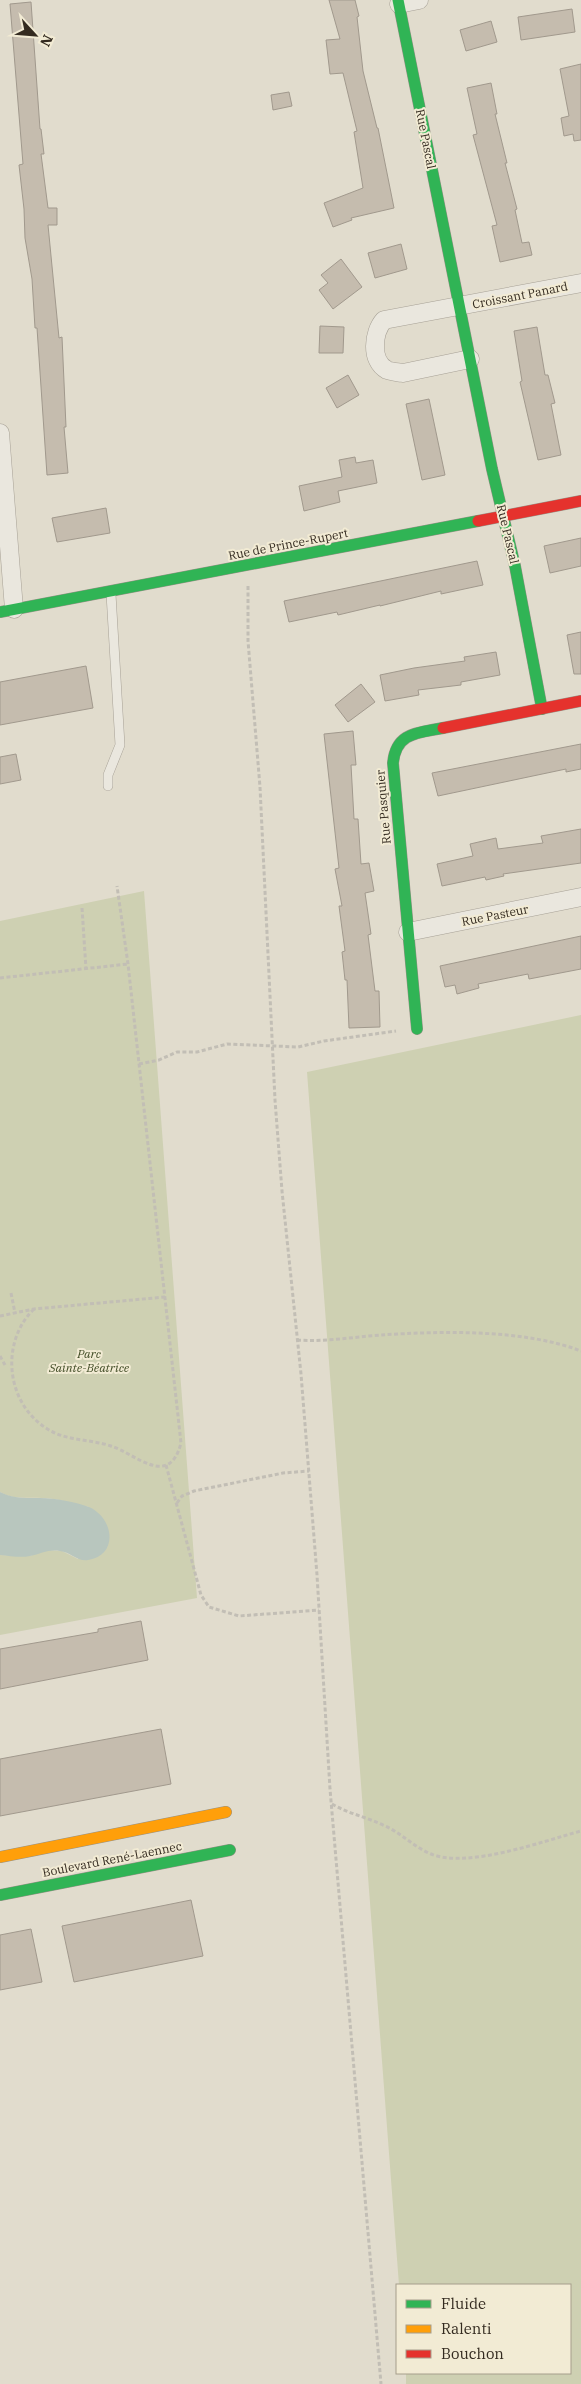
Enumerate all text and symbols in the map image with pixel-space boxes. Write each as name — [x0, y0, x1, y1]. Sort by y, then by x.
north arrow — [10, 10, 60, 60]
text: N — [36, 32, 57, 50]
street label: Rue Pascal — [413, 108, 439, 171]
street label: Croissant Panard — [471, 278, 569, 312]
street label: Rue Pascal — [494, 503, 522, 566]
street label: Rue de Prince-Rupert — [227, 525, 349, 563]
street label: Rue Pasquier — [372, 769, 394, 845]
street label: Rue Pasteur — [460, 901, 530, 929]
park label: Parc Sainte-Béatrice — [48, 1346, 130, 1375]
street label: Boulevard René-Laennec — [41, 1838, 183, 1880]
legend — [396, 2284, 571, 2374]
text: Fluide — [441, 2294, 486, 2313]
text: Ralenti — [441, 2319, 492, 2338]
text: Bouchon — [441, 2344, 504, 2363]

